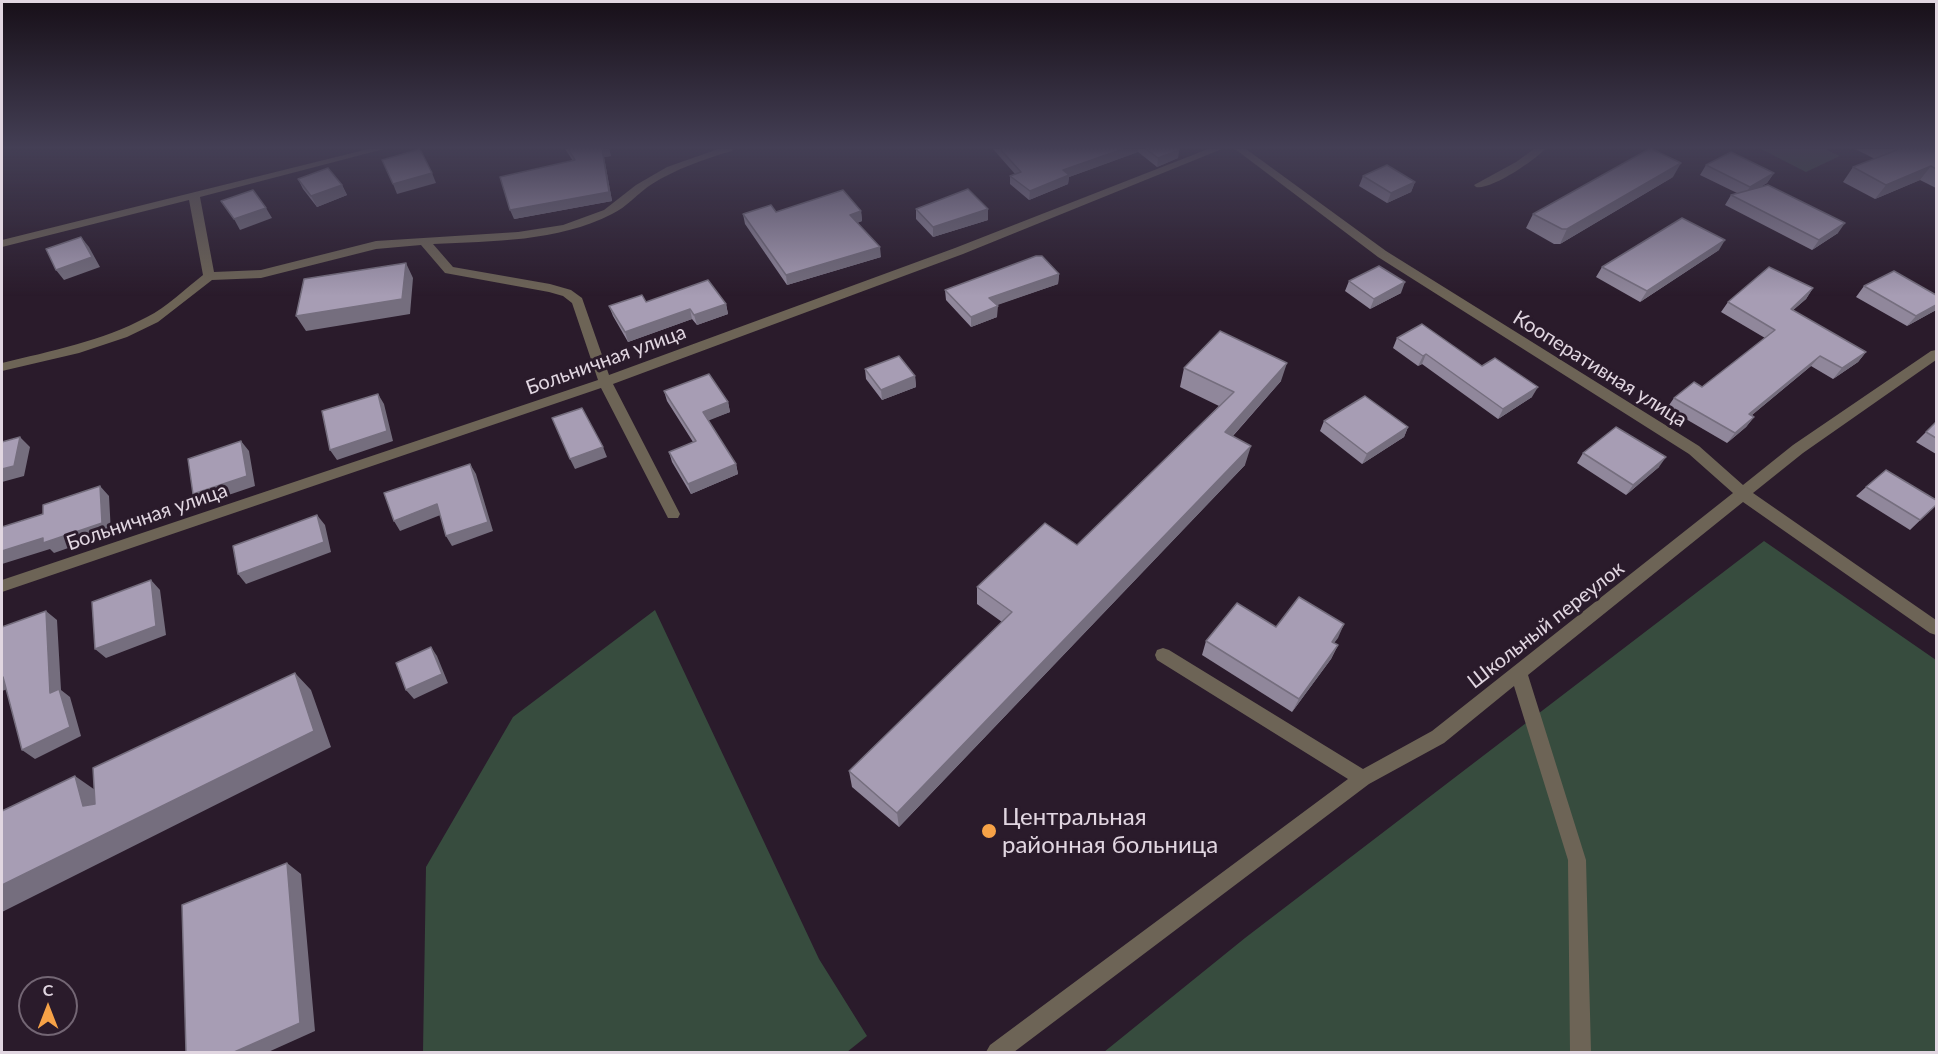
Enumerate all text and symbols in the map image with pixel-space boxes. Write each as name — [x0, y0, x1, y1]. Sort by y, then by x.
street label: Кооперативная улица — [1509, 306, 1691, 432]
street label: Больничная улица — [523, 320, 689, 400]
street label: Больничная улица — [63, 478, 231, 556]
street label: Школьный переулок — [1463, 556, 1629, 694]
place label: Центральная районная больница — [1002, 803, 1218, 859]
marker: Центральная районная больница — [980, 822, 998, 840]
north arrow — [18, 976, 78, 1036]
text: С — [43, 980, 53, 999]

